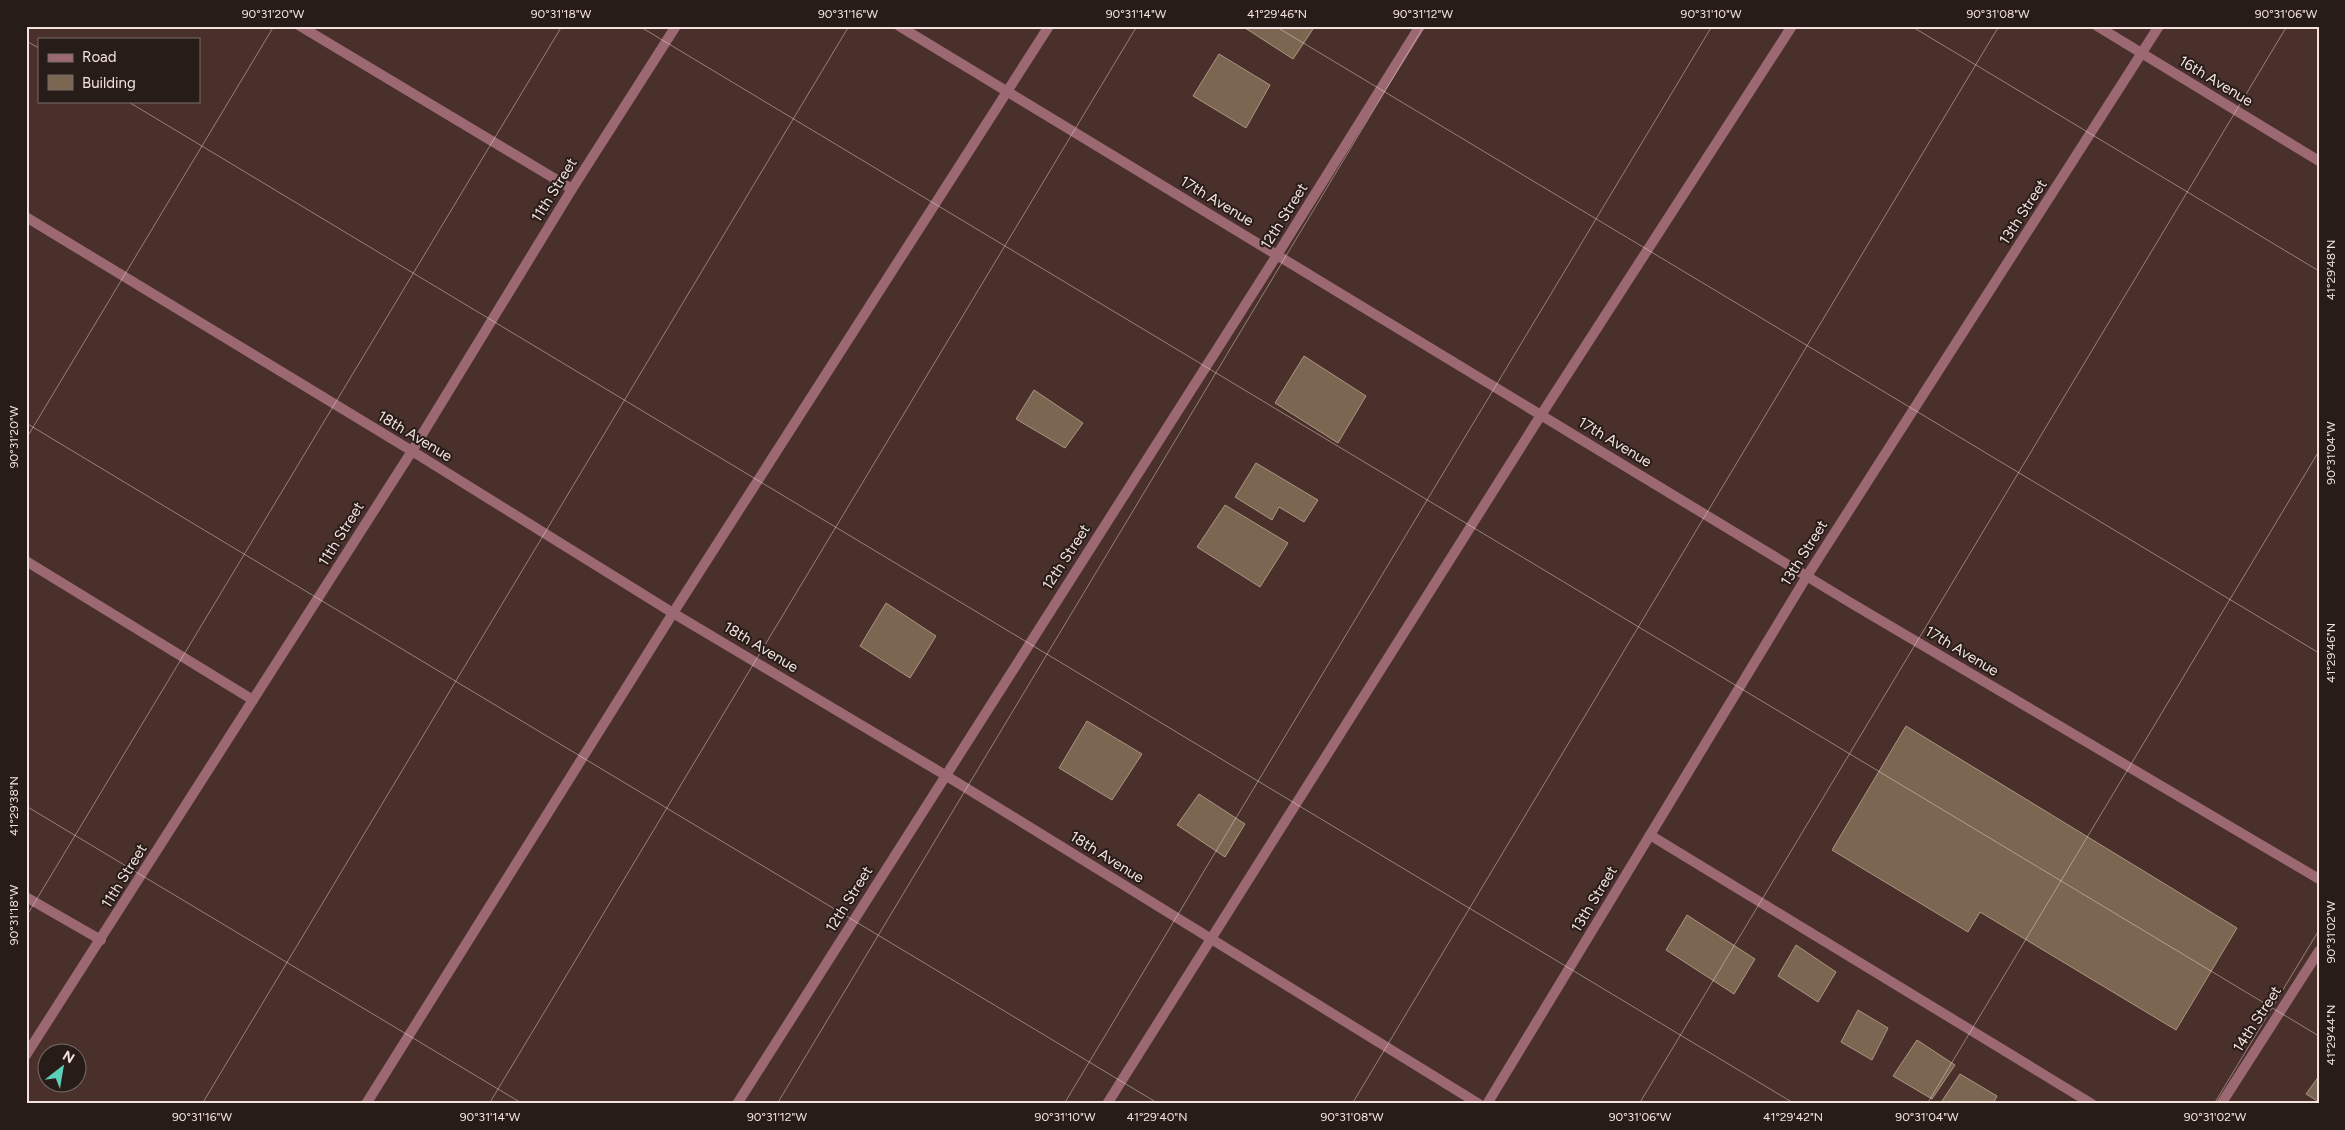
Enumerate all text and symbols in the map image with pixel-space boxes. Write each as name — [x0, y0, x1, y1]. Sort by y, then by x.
text: 90°31'20"W — [242, 7, 305, 21]
text: 90°31'18"W — [531, 7, 592, 21]
text: 90°31'16"W — [818, 7, 878, 21]
text: 90°31'14"W — [1106, 7, 1167, 21]
text: 41°29'46"N — [1247, 7, 1307, 21]
text: 90°31'12"W — [1393, 7, 1453, 21]
text: 90°31'10"W — [1681, 7, 1742, 21]
text: 90°31'08"W — [1966, 7, 2030, 21]
text: 90°31'06"W — [2255, 7, 2318, 21]
legend — [38, 38, 200, 102]
text: Road — [82, 48, 117, 66]
street label: 16th Avenue — [2176, 52, 2256, 110]
text: Building — [82, 74, 136, 92]
street label: 11th Street — [527, 154, 581, 225]
street label: 17th Avenue — [1177, 172, 1257, 230]
street label: 13th Street — [1995, 176, 2051, 248]
street label: 12th Street — [1257, 179, 1311, 252]
text: 41°29'48"N — [2324, 240, 2338, 300]
text: 90°31'20"W — [7, 405, 21, 468]
street label: 18th Avenue — [374, 407, 456, 465]
street label: 17th Avenue — [1575, 413, 1655, 471]
text: 90°31'04"W — [2324, 421, 2338, 485]
street label: 11th Street — [314, 498, 368, 569]
street label: 13th Street — [1777, 517, 1831, 589]
street label: 12th Street — [1038, 521, 1094, 593]
street label: 18th Avenue — [720, 618, 802, 676]
street label: 17th Avenue — [1922, 622, 2002, 680]
text: 41°29'46"N — [2324, 623, 2338, 683]
text: 41°29'38"N — [7, 776, 21, 836]
street label: 18th Avenue — [1067, 827, 1147, 887]
street label: 11th Street — [97, 840, 151, 911]
street label: 12th Street — [822, 862, 876, 935]
street label: 13th Street — [1567, 862, 1621, 935]
text: 90°31'18"W — [7, 884, 21, 945]
text: 90°31'02"W — [2324, 900, 2338, 963]
street label: 14th Street — [2229, 982, 2285, 1055]
text: 41°29'44"N — [2324, 1005, 2338, 1065]
north arrow — [38, 1042, 88, 1092]
text: N — [59, 1047, 77, 1067]
text: 90°31'16"W — [172, 1110, 232, 1124]
text: 90°31'14"W — [460, 1110, 521, 1124]
text: 90°31'12"W — [747, 1110, 807, 1124]
text: 90°31'10"W — [1035, 1110, 1096, 1124]
text: 41°29'40"N — [1126, 1110, 1188, 1124]
text: 90°31'08"W — [1320, 1110, 1384, 1124]
text: 90°31'06"W — [1609, 1110, 1672, 1124]
text: 41°29'42"N — [1763, 1110, 1823, 1124]
text: 90°31'04"W — [1895, 1110, 1959, 1124]
text: 90°31'02"W — [2184, 1110, 2247, 1124]

